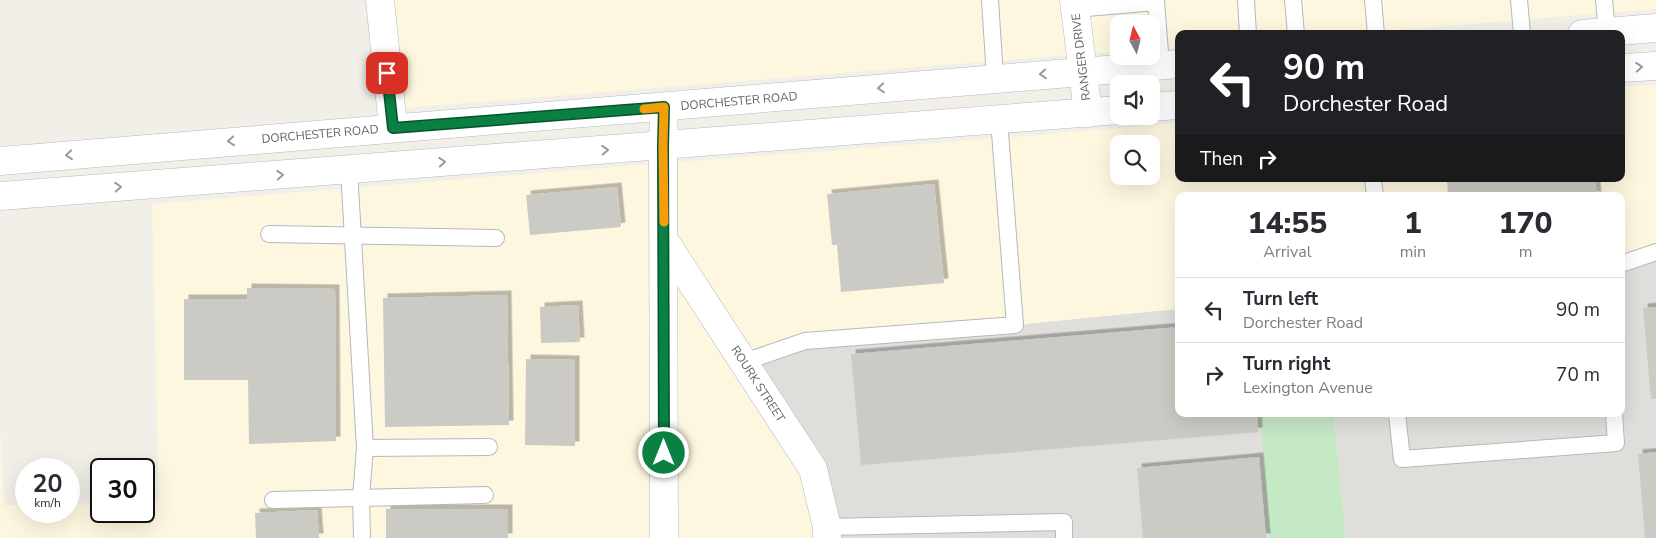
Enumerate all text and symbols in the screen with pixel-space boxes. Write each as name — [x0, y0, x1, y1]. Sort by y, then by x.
street label: RANGER DRIVE — [1068, 13, 1094, 101]
north arrow — [1110, 15, 1160, 65]
map controls — [1110, 15, 1160, 185]
text: 90 m — [1283, 44, 1365, 91]
icon: left — [1200, 50, 1265, 115]
pin — [366, 52, 408, 94]
icon: arrive — [373, 59, 401, 87]
one-way arrow — [1635, 61, 1643, 72]
one-way arrow — [1039, 69, 1047, 80]
button: sound — [1110, 75, 1160, 125]
one-way arrow — [877, 83, 885, 94]
street label: DORCHESTER ROAD — [680, 88, 798, 114]
text: Dorchester Road — [1283, 89, 1448, 119]
street label: DORCHESTER ROAD — [261, 121, 379, 147]
one-way arrow — [226, 135, 234, 146]
button: search — [1110, 135, 1160, 185]
one-way arrow — [601, 145, 609, 156]
icon: right — [1253, 145, 1281, 173]
text: Then — [1200, 146, 1243, 172]
one-way arrow — [64, 149, 72, 160]
one-way arrow — [439, 157, 447, 168]
one-way arrow — [277, 169, 285, 180]
one-way arrow — [115, 182, 123, 193]
text: 14:55 — [1247, 203, 1327, 244]
text: 1 — [1404, 203, 1422, 244]
text: 170 — [1499, 203, 1553, 244]
text: Arrival — [1263, 241, 1311, 263]
text: min — [1400, 241, 1426, 263]
text: m — [1519, 241, 1532, 263]
text: Turn left — [1243, 286, 1318, 312]
icon: left — [1200, 296, 1228, 324]
text: 90 m — [1556, 297, 1600, 323]
text: Dorchester Road — [1243, 312, 1363, 334]
street label: ROURK STREET — [727, 343, 789, 426]
text: Turn right — [1243, 351, 1330, 377]
icon: right — [1200, 361, 1228, 389]
text: 70 m — [1556, 362, 1600, 388]
text: Lexington Avenue — [1243, 377, 1373, 399]
position arrow — [637, 426, 689, 478]
speed limit sign: 30 — [90, 458, 155, 523]
text: 20 — [32, 467, 63, 501]
text: km/h — [34, 495, 61, 511]

